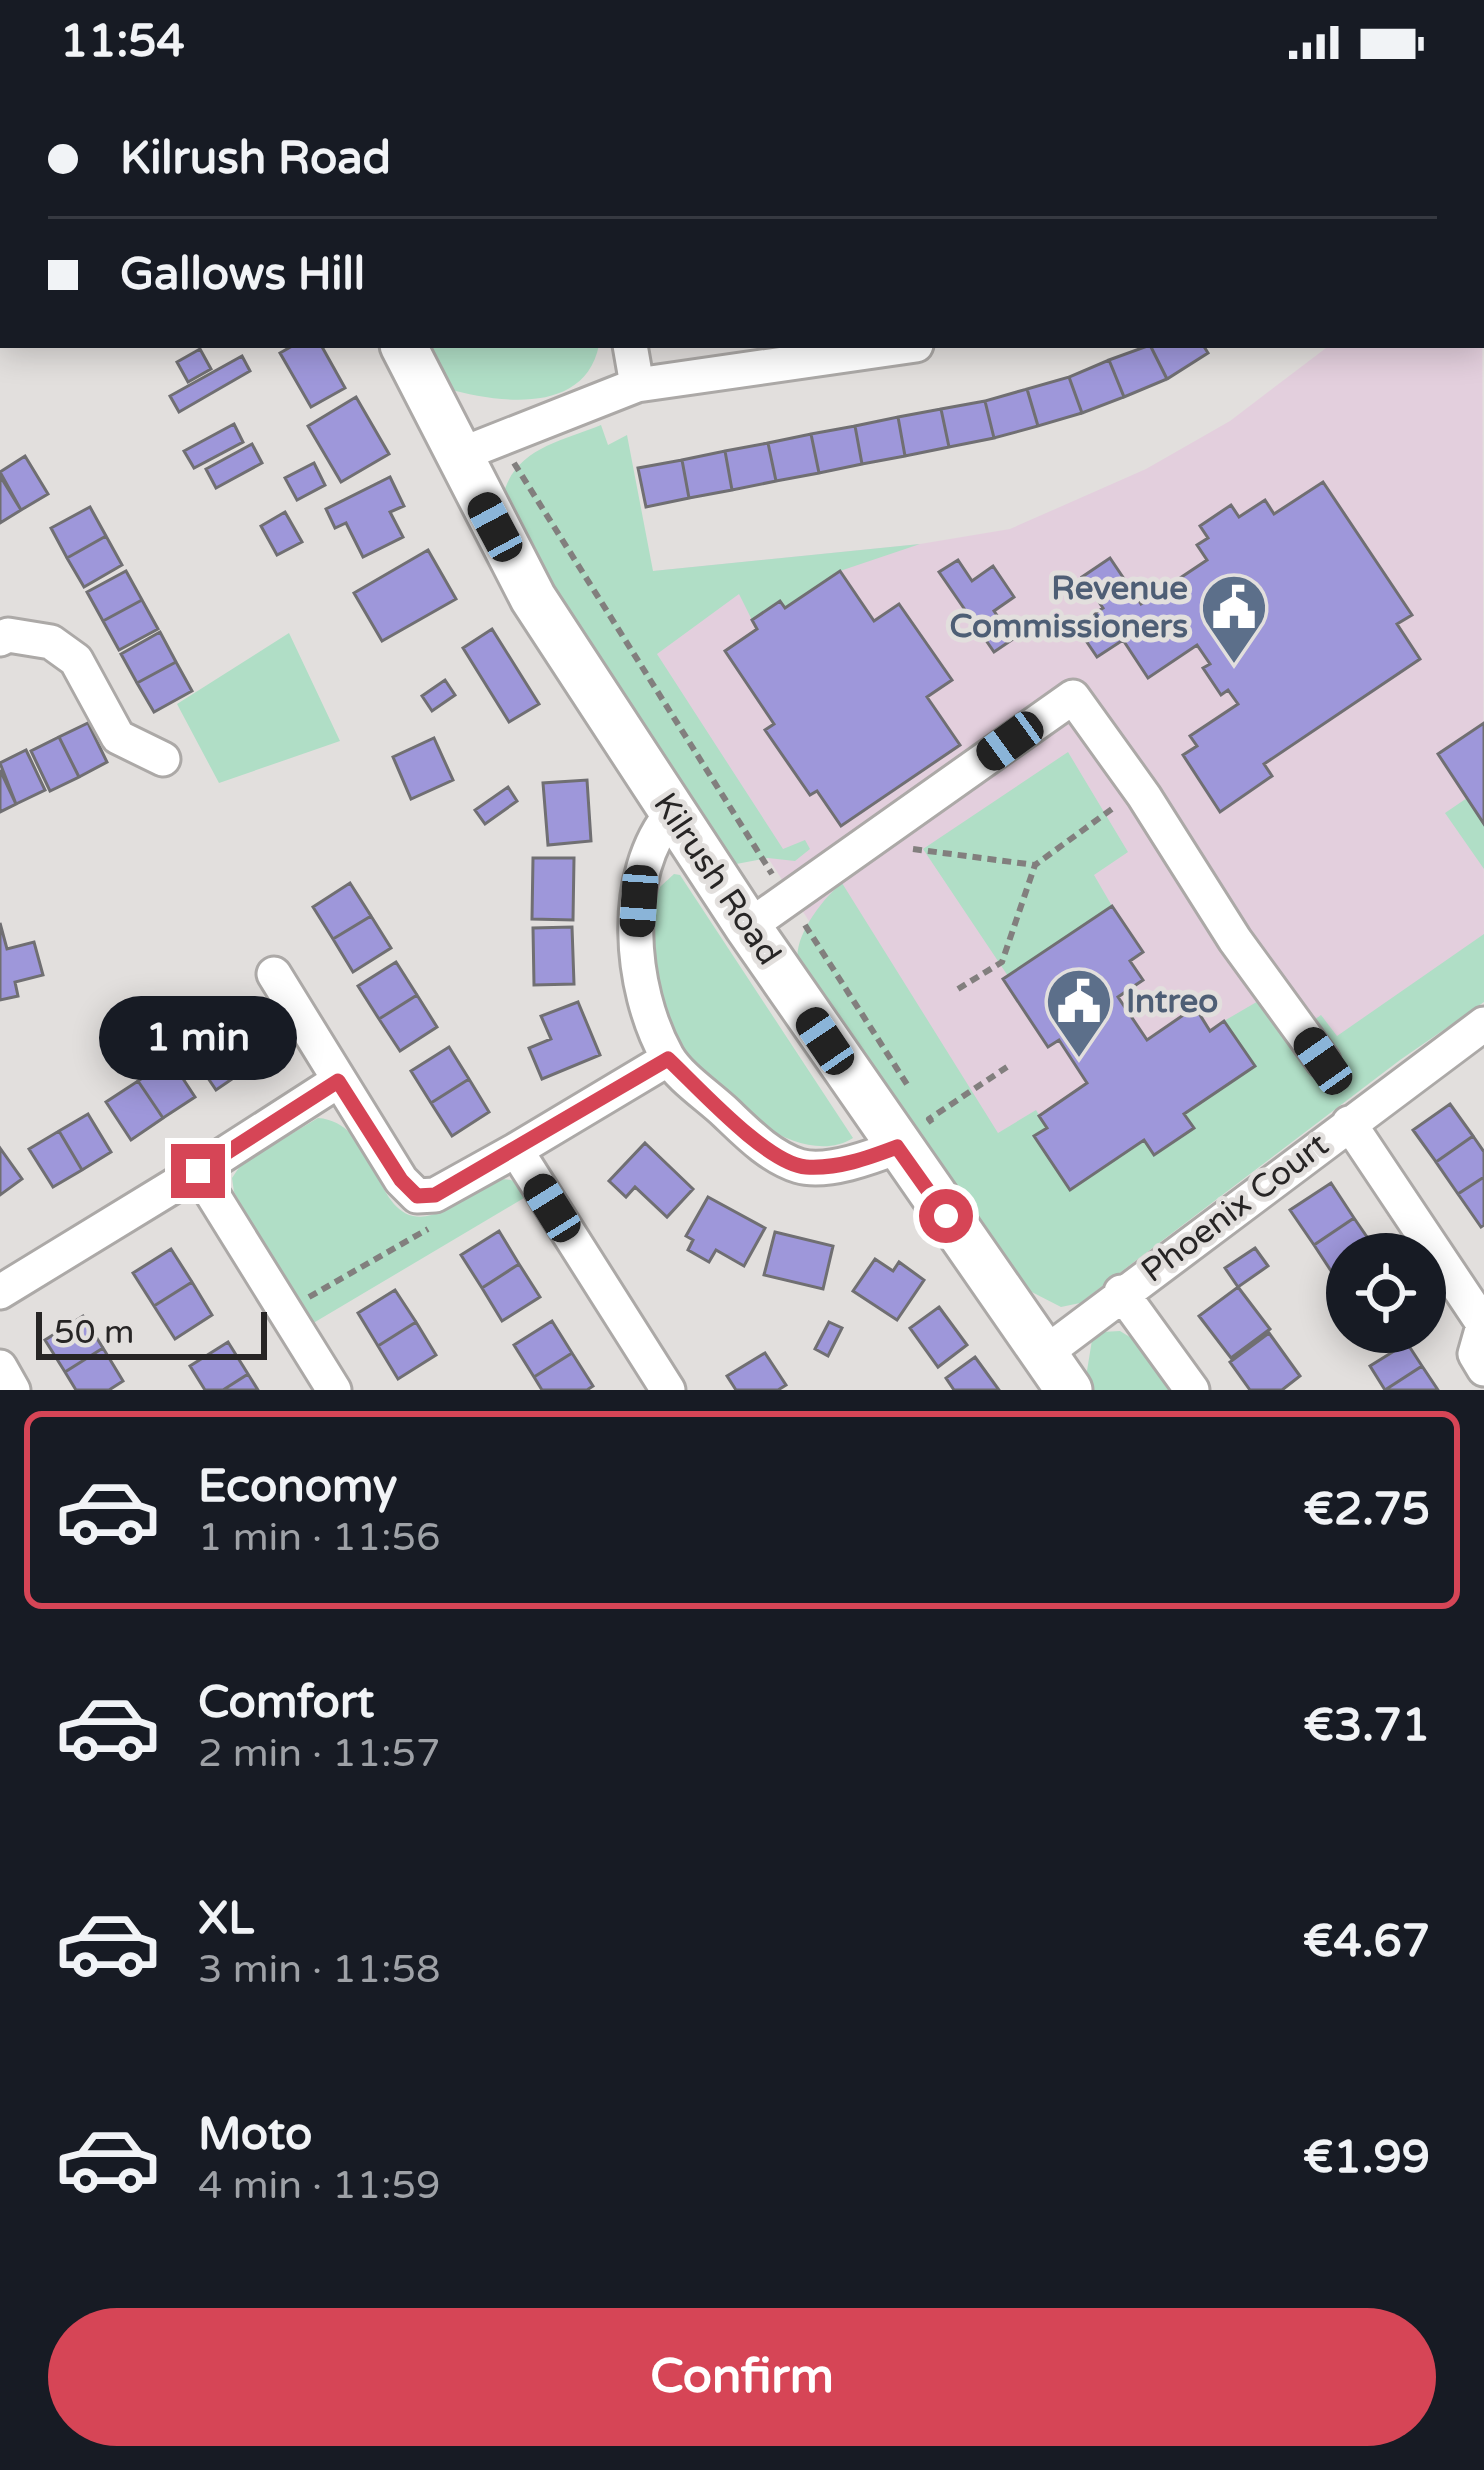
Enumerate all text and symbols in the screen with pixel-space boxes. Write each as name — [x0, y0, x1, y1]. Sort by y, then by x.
text: 11:54 — [60, 15, 185, 69]
text: Kilrush Road — [120, 132, 391, 186]
text: Gallows Hill — [120, 248, 365, 302]
car — [462, 487, 528, 567]
place label: Revenue Commissioners — [950, 569, 1188, 646]
public building icon: Revenue Commissioners — [1199, 572, 1269, 666]
car — [970, 705, 1050, 777]
street label: Kilrush Road — [645, 786, 789, 972]
car — [619, 864, 659, 938]
public building icon: Intreo — [1044, 966, 1114, 1060]
place label: Intreo — [1126, 982, 1218, 1021]
callout: 1 min — [99, 997, 297, 1081]
car — [790, 1001, 860, 1081]
text: 1 min — [146, 1014, 250, 1061]
car — [1288, 1021, 1358, 1101]
street label: Phoenix Court — [1134, 1125, 1336, 1291]
route end — [171, 1144, 225, 1198]
car — [518, 1168, 586, 1248]
route start — [919, 1189, 973, 1243]
map controls — [1326, 1233, 1446, 1353]
button: locate — [1326, 1233, 1446, 1353]
scale bar — [36, 1306, 267, 1359]
text: 50 m — [54, 1313, 134, 1352]
icon: car — [54, 1456, 162, 1564]
text: Economy — [198, 1460, 397, 1514]
text: €2.75 — [1303, 1483, 1430, 1537]
text: 1 min · 11:56 — [198, 1514, 440, 1561]
icon: car — [54, 1672, 162, 1780]
text: Comfort — [198, 1676, 374, 1730]
text: €3.71 — [1303, 1699, 1430, 1753]
text: 2 min · 11:57 — [198, 1730, 440, 1777]
icon: car — [54, 1888, 162, 1996]
text: XL — [198, 1892, 254, 1946]
text: €4.67 — [1303, 1915, 1430, 1969]
text: 3 min · 11:58 — [198, 1946, 440, 1993]
icon: car — [54, 2104, 162, 2212]
text: Moto — [198, 2108, 312, 2162]
text: €1.99 — [1303, 2131, 1430, 2185]
text: 4 min · 11:59 — [198, 2162, 440, 2209]
button: Confirm — [48, 2308, 1436, 2446]

